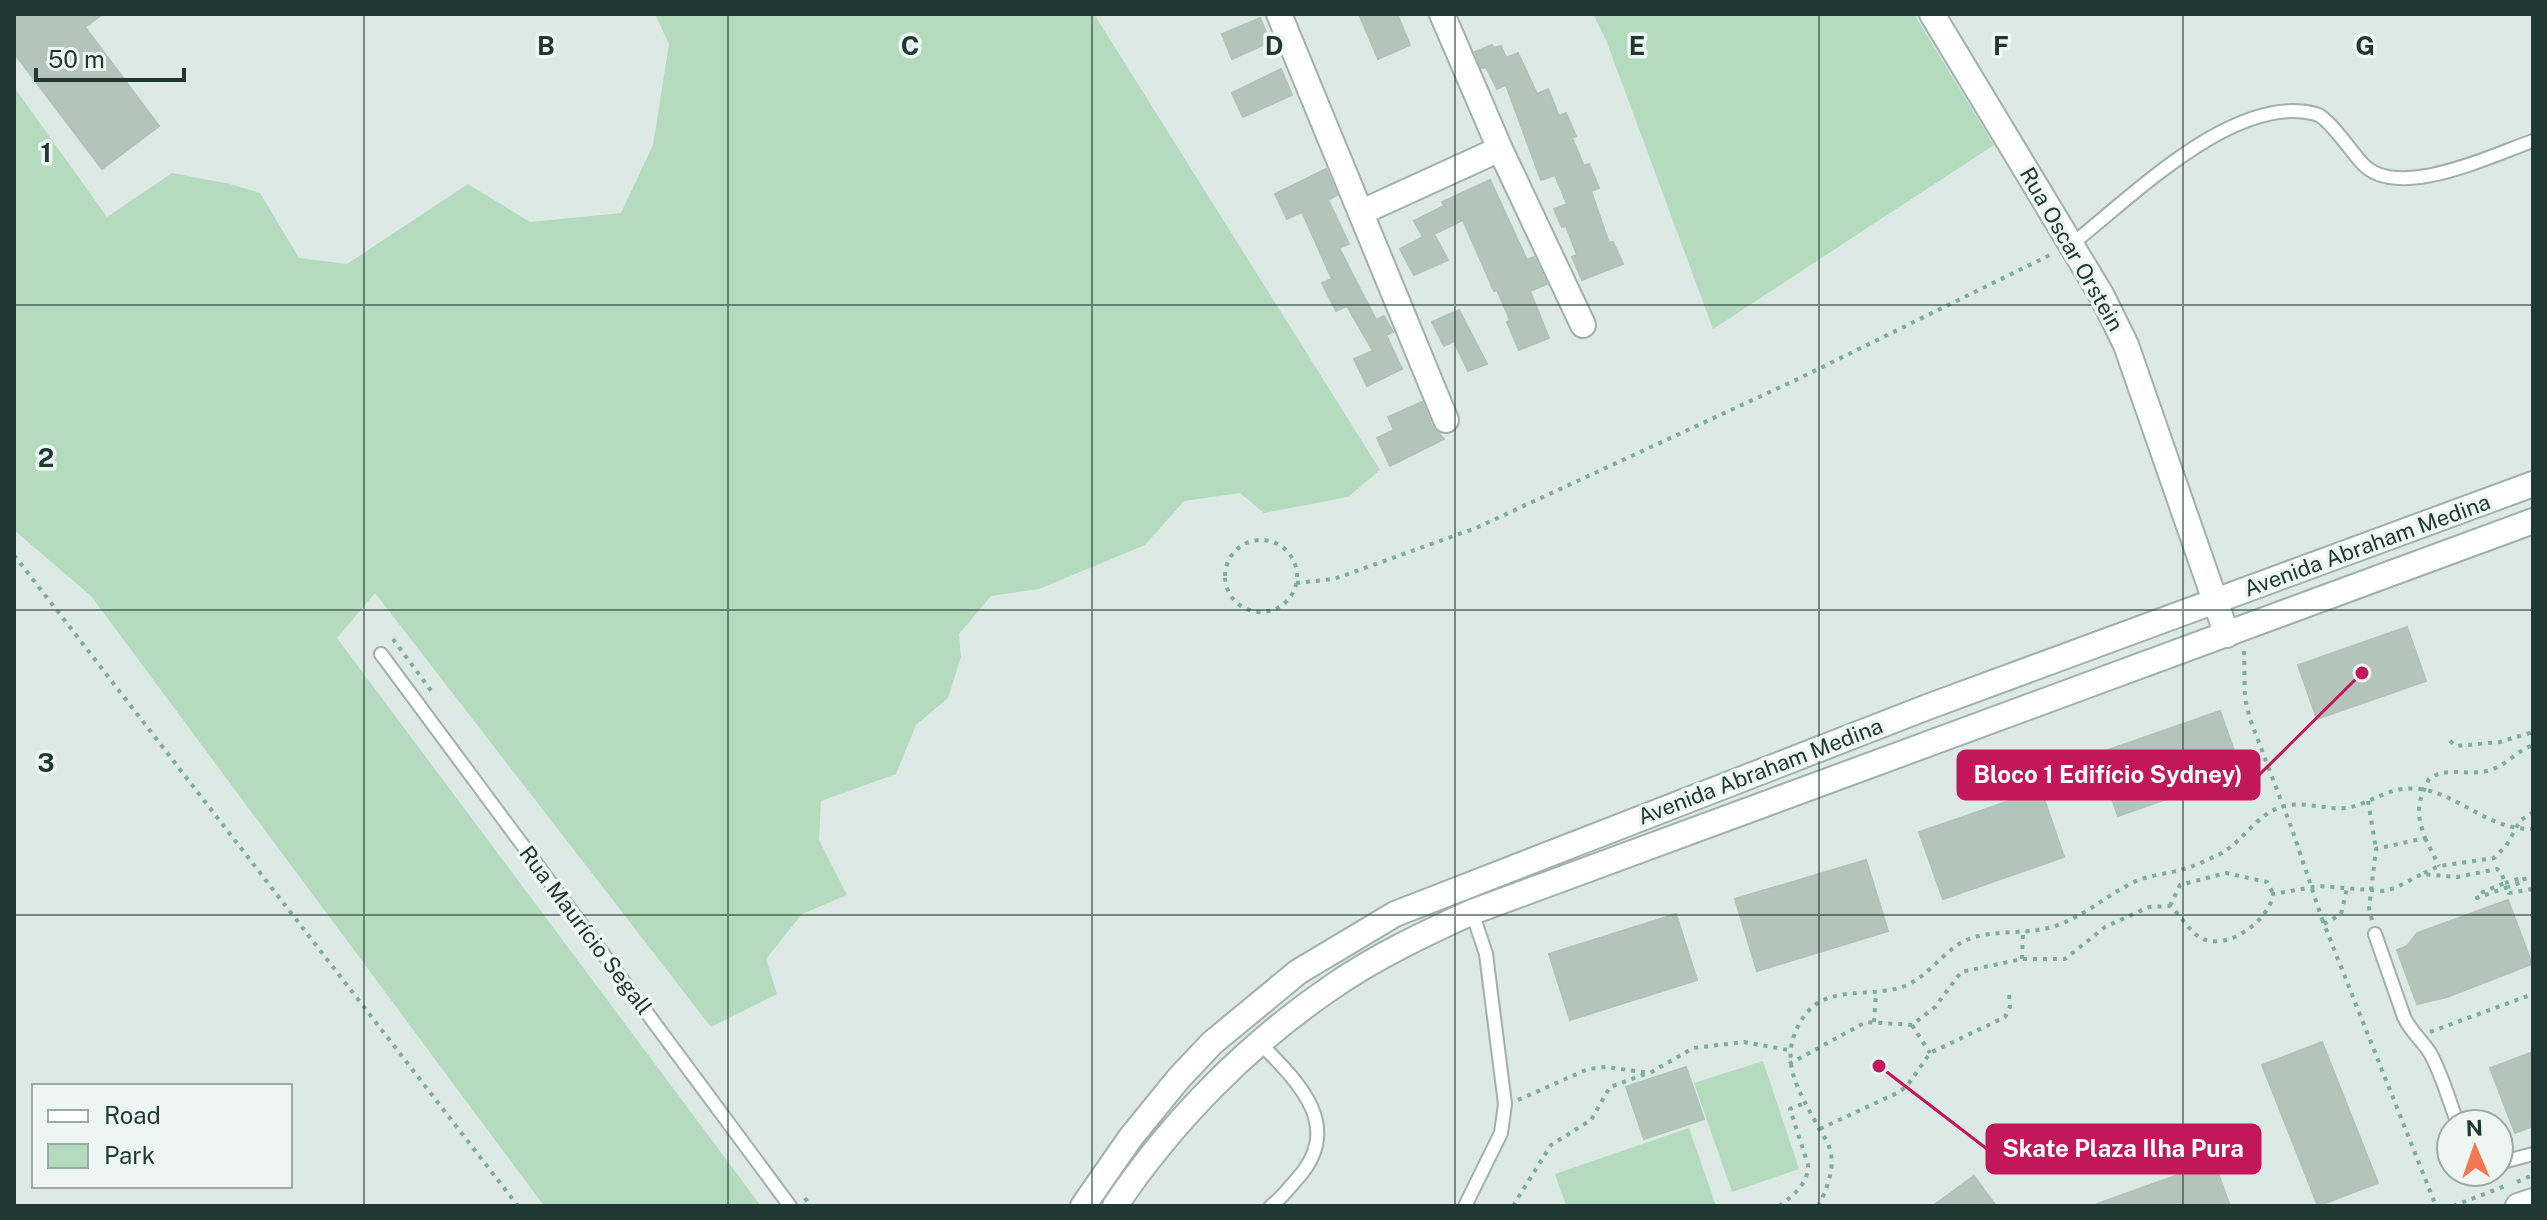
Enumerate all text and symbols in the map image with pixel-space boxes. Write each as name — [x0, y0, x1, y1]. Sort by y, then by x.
text: B — [537, 30, 555, 61]
text: C — [901, 30, 919, 61]
text: D — [1265, 30, 1283, 61]
text: E — [1629, 30, 1645, 61]
text: F — [1993, 30, 2009, 61]
text: G — [2355, 30, 2375, 61]
scale bar — [36, 32, 184, 82]
text: 50 m — [48, 45, 105, 73]
text: 1 — [40, 137, 52, 168]
street label: Rua Oscar Orstein — [2015, 163, 2129, 335]
text: 2 — [38, 442, 54, 473]
street label: Avenida Abraham Medina — [2240, 488, 2494, 602]
street label: Avenida Abraham Medina — [1634, 712, 1886, 830]
text: 3 — [37, 747, 55, 778]
callout: Bloco 1 Edifício Sydney) — [1958, 751, 2259, 799]
text: Bloco 1 Edifício Sydney) — [1974, 760, 2242, 788]
street label: Rua Maurício Segall — [514, 841, 658, 1019]
legend — [32, 1084, 292, 1188]
text: Road — [104, 1101, 161, 1129]
north arrow — [2435, 1108, 2515, 1188]
text: N — [2465, 1115, 2483, 1141]
callout: Skate Plaza Ilha Pura — [1987, 1125, 2260, 1173]
text: Skate Plaza Ilha Pura — [2002, 1134, 2244, 1162]
text: Park — [104, 1141, 155, 1169]

